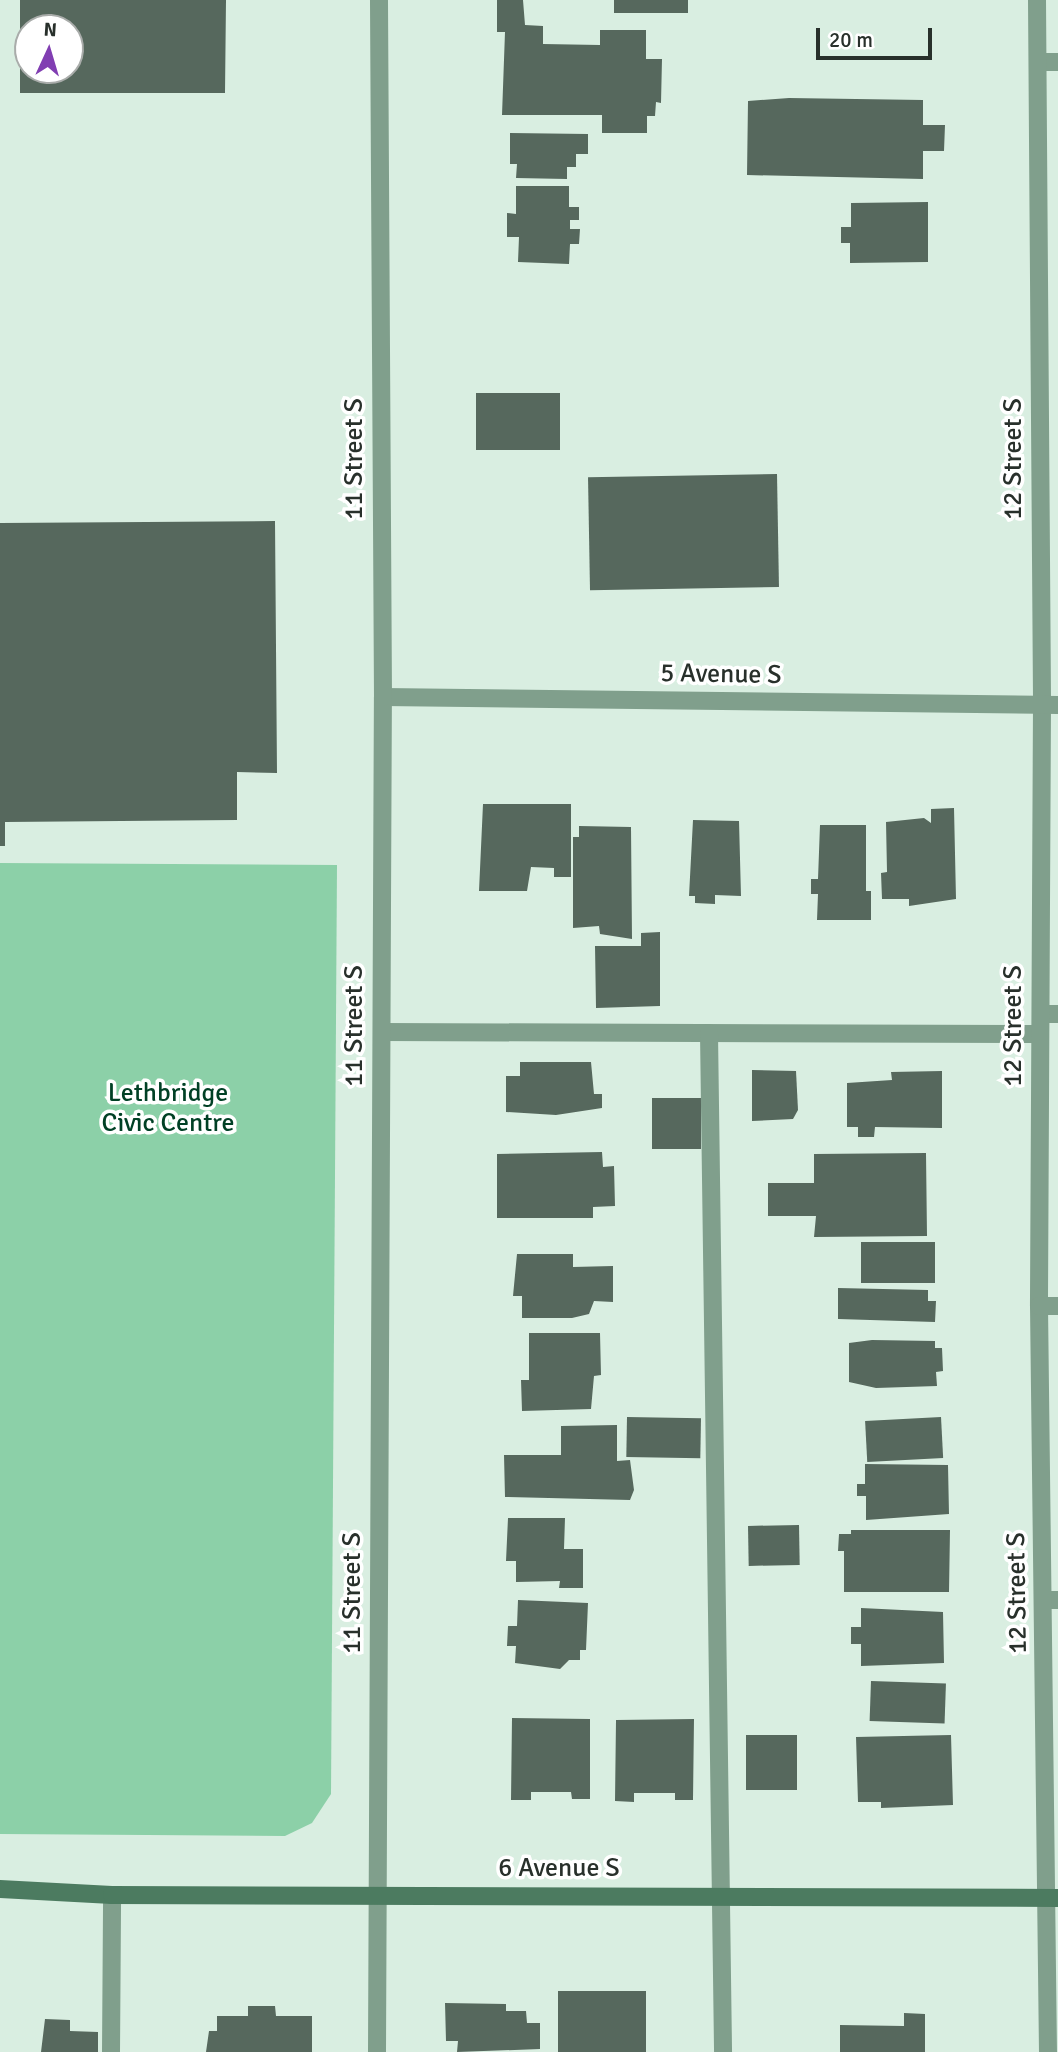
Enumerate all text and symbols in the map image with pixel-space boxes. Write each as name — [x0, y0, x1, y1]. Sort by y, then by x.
north arrow — [14, 14, 84, 84]
scale bar — [820, 14, 936, 58]
text: N — [43, 18, 58, 42]
text: 20 m — [829, 27, 873, 53]
street label: 11 Street S — [339, 398, 371, 520]
street label: 12 Street S — [998, 398, 1030, 520]
street label: 5 Avenue S — [660, 658, 782, 692]
street label: 11 Street S — [339, 965, 371, 1087]
street label: 12 Street S — [998, 965, 1030, 1087]
park label: Lethbridge Civic Centre — [102, 1078, 234, 1140]
street label: 11 Street S — [337, 1532, 369, 1654]
street label: 12 Street S — [1001, 1532, 1035, 1654]
street label: 6 Avenue S — [498, 1853, 620, 1885]

